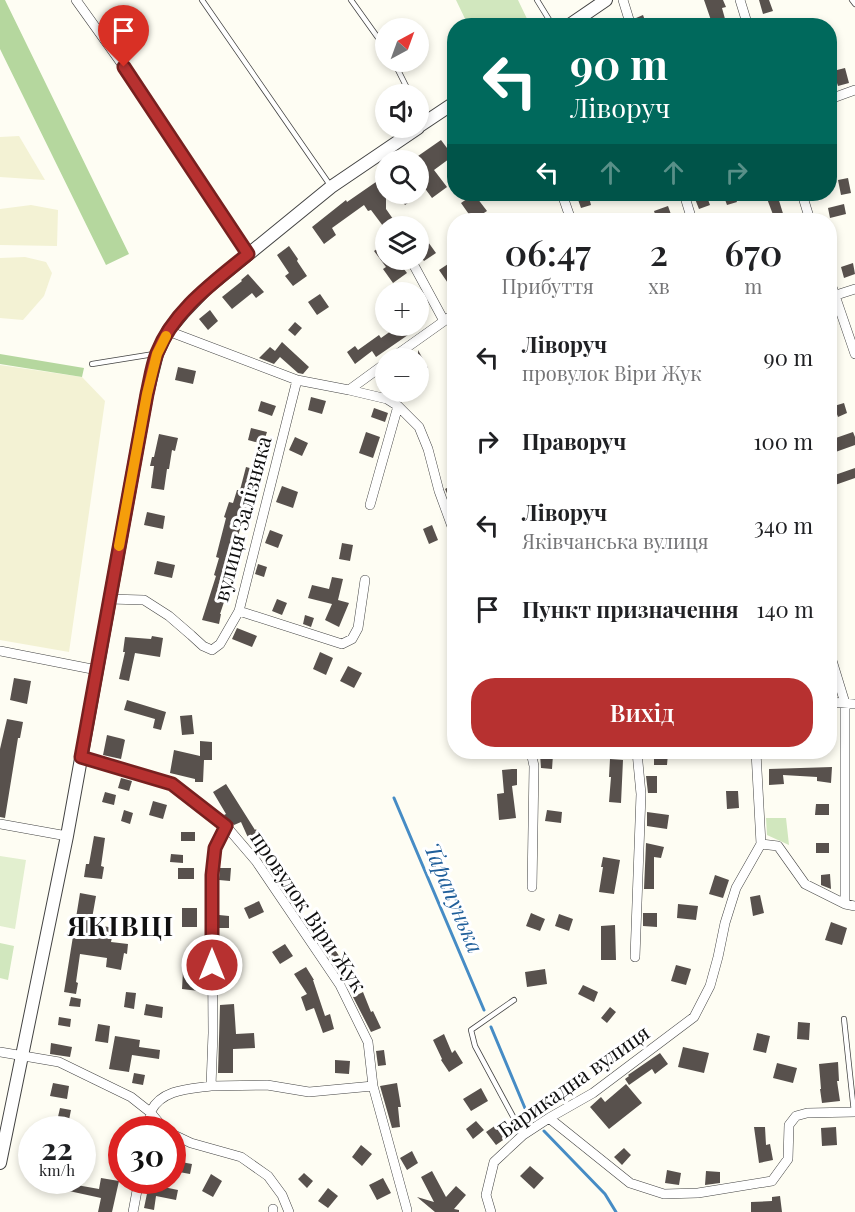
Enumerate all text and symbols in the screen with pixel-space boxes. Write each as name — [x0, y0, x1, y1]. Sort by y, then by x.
pin — [98, 5, 149, 67]
icon: arrive — [107, 14, 140, 47]
north arrow — [375, 18, 429, 72]
map controls — [375, 18, 429, 402]
text: 90 m — [570, 35, 668, 91]
icon: left — [471, 42, 549, 120]
button: sound — [375, 84, 429, 138]
text: Ліворуч — [570, 89, 670, 125]
button: search — [375, 150, 429, 204]
icon: left — [531, 156, 564, 189]
icon: ahead — [594, 156, 627, 189]
icon: ahead — [657, 156, 690, 189]
icon: right — [720, 156, 753, 189]
button: layers — [375, 216, 429, 270]
text: 06:47 — [504, 227, 591, 275]
text: 2 — [650, 227, 668, 275]
text: 670 — [724, 227, 782, 275]
text: Прибуття — [502, 272, 594, 299]
text: хв — [648, 272, 670, 299]
text: m — [744, 272, 762, 299]
button: + — [375, 282, 429, 336]
text: Ліворуч — [522, 329, 607, 359]
icon: left — [471, 341, 504, 374]
text: 90 m — [764, 342, 813, 372]
button: − — [375, 348, 429, 402]
text: провулок Віри Жук — [522, 359, 702, 386]
icon: right — [471, 425, 504, 458]
text: Праворуч — [522, 426, 626, 456]
text: 100 m — [753, 426, 813, 456]
street label: вулиця Залізняка — [206, 432, 277, 604]
text: Ліворуч — [522, 497, 607, 527]
icon: left — [471, 509, 504, 542]
text: 340 m — [754, 510, 813, 540]
text: Яківчанська вулиця — [522, 527, 709, 554]
icon: arrive — [471, 593, 504, 626]
text: Пункт призначення — [522, 594, 739, 624]
text: 140 m — [757, 594, 814, 624]
button: Вихід — [471, 678, 813, 747]
street label: провулок Віри Жук — [245, 825, 374, 997]
water label: Тарапунька — [418, 838, 492, 957]
district label: ЯКІВЦІ — [66, 907, 175, 943]
position arrow — [180, 933, 244, 997]
street label: Барикадна вулиця — [491, 1018, 654, 1143]
speed limit sign: 30 — [108, 1116, 186, 1194]
text: 22 — [41, 1128, 73, 1168]
text: km/h — [39, 1160, 75, 1180]

